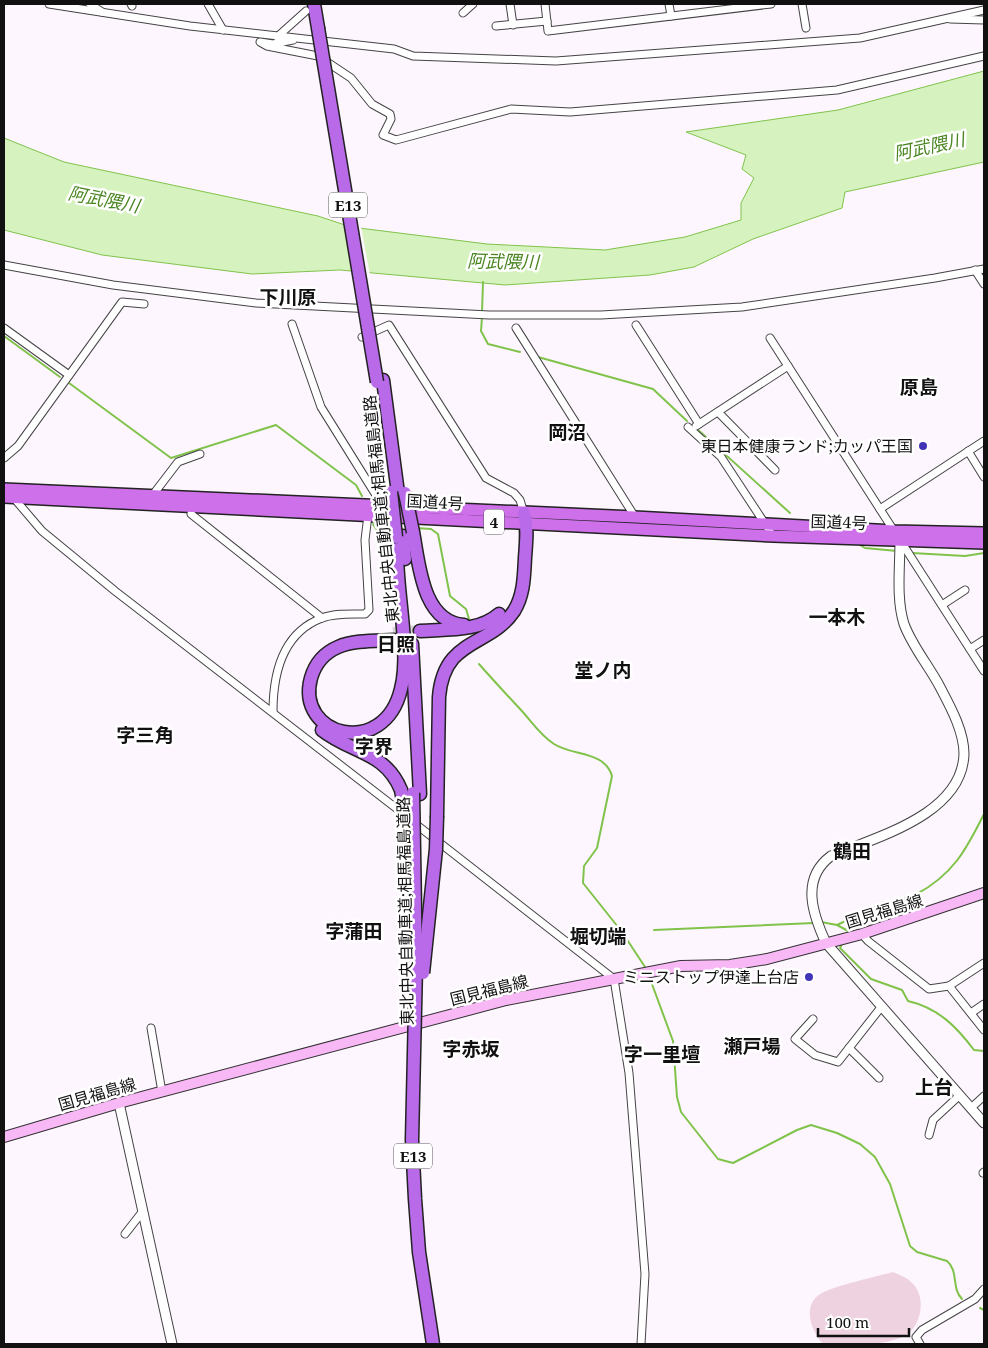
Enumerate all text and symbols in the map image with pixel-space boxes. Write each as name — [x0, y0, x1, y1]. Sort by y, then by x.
water label: 阿武隈川 — [891, 126, 969, 165]
water label: 阿武隈川 — [66, 180, 144, 218]
road number: E13 — [329, 192, 367, 218]
water label: 阿武隈川 — [467, 248, 541, 274]
district label: 下川原 — [259, 284, 317, 310]
district label: 原島 — [900, 374, 938, 400]
street label: 東北中央自動車道;相馬福島道路 — [358, 394, 404, 624]
district label: 岡沼 — [548, 419, 586, 445]
place label: 東日本健康ランド;カッパ王国 — [700, 435, 913, 457]
marker: 東日本健康ランド;カッパ王国 — [917, 440, 929, 452]
street label: 国道4号 — [406, 490, 464, 514]
road number: 4 — [484, 510, 504, 534]
street label: 国道4号 — [810, 510, 868, 534]
district label: 一本木 — [808, 604, 866, 630]
district label: 日照 — [377, 631, 415, 657]
district label: 堂ノ内 — [574, 657, 632, 683]
district label: 字三角 — [116, 722, 174, 748]
district label: 字界 — [355, 733, 393, 759]
street label: 東北中央自動車道;相馬福島道路 — [392, 797, 418, 1025]
district label: 鶴田 — [833, 838, 871, 864]
street label: 国見福島線 — [843, 889, 925, 933]
district label: 字蒲田 — [325, 918, 383, 944]
district label: 堀切端 — [569, 923, 627, 949]
place label: ミニストップ伊達上台店 — [623, 966, 799, 988]
street label: 国見福島線 — [448, 970, 530, 1010]
marker: ミニストップ伊達上台店 — [803, 971, 815, 983]
district label: 瀬戸場 — [723, 1033, 781, 1059]
district label: 字赤坂 — [442, 1036, 500, 1062]
district label: 字一里壇 — [624, 1041, 700, 1067]
street label: 国見福島線 — [56, 1072, 138, 1116]
district label: 上台 — [915, 1074, 953, 1100]
road number: E13 — [394, 1144, 432, 1168]
scale bar — [818, 1306, 909, 1338]
text: 100 m — [826, 1312, 869, 1332]

